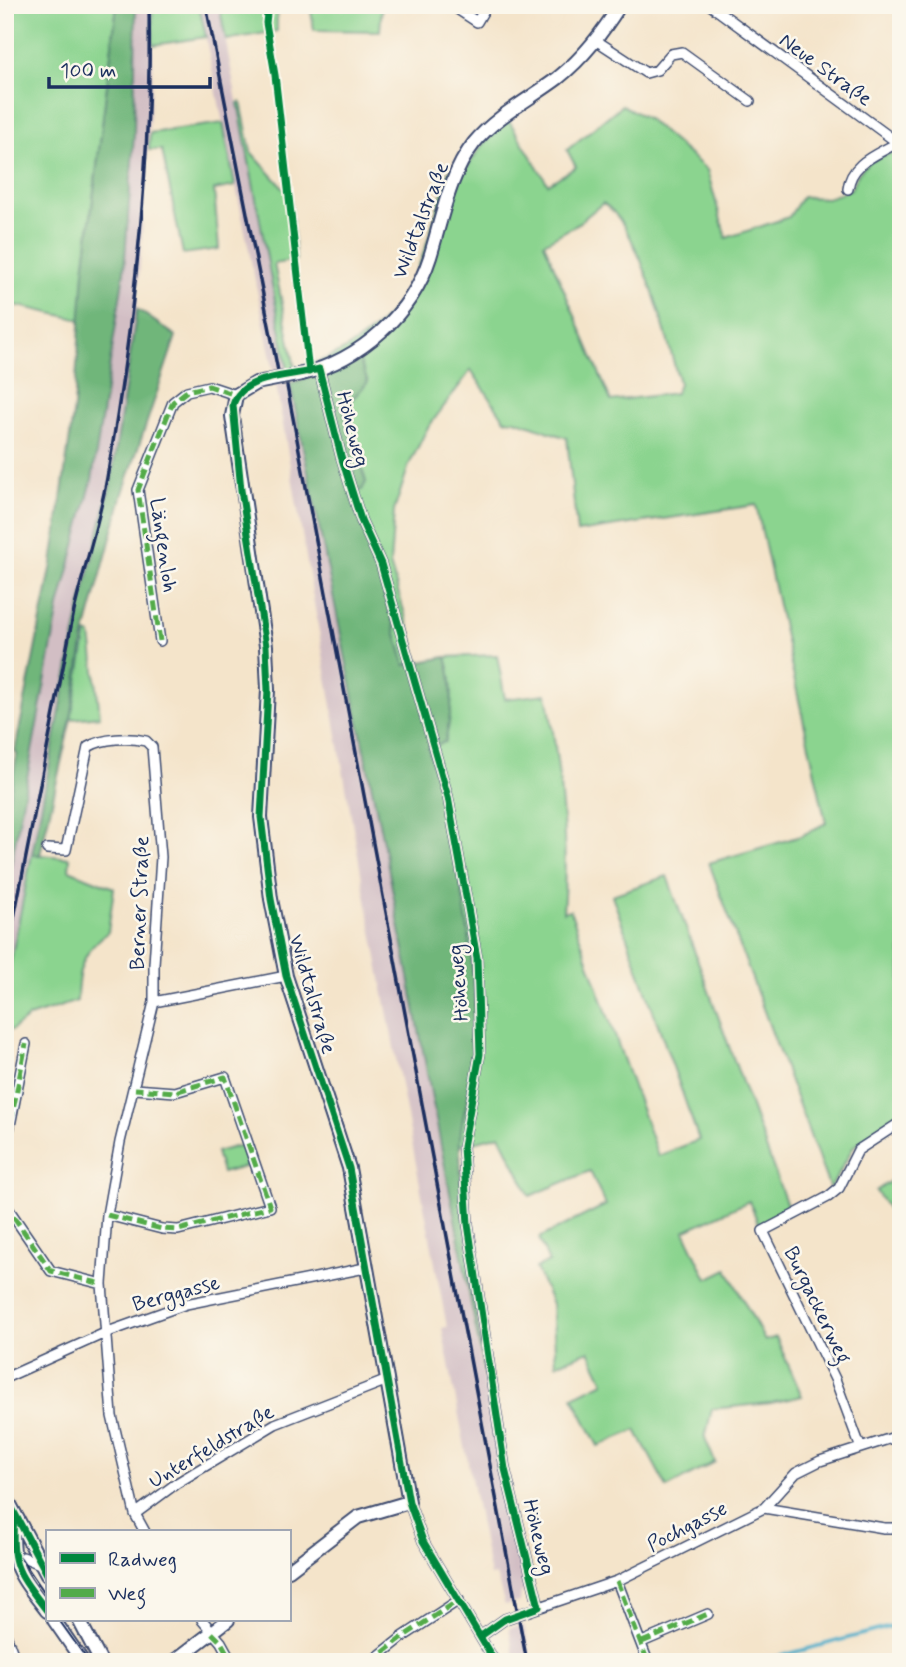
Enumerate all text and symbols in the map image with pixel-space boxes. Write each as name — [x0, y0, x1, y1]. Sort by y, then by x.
street label: Neue Straße — [773, 27, 878, 113]
scale bar — [49, 46, 210, 90]
text: 100 m — [60, 57, 116, 85]
street label: Wildtalstraße — [386, 158, 456, 283]
street label: Höheweg — [328, 388, 376, 470]
street label: Längenloh — [141, 496, 183, 595]
street label: Berner Straße — [124, 835, 156, 971]
street label: Wildtalstraße — [282, 931, 342, 1057]
street label: Höheweg — [442, 943, 477, 1023]
street label: Burgackerweg — [775, 1242, 858, 1370]
street label: Berggasse — [129, 1269, 224, 1320]
street label: Unterfeldstraße — [143, 1398, 280, 1495]
street label: Pochgasse — [643, 1495, 732, 1559]
street label: Höheweg — [514, 1496, 561, 1578]
legend — [46, 1530, 290, 1622]
text: Radweg — [108, 1546, 177, 1574]
text: Weg — [108, 1580, 146, 1610]

